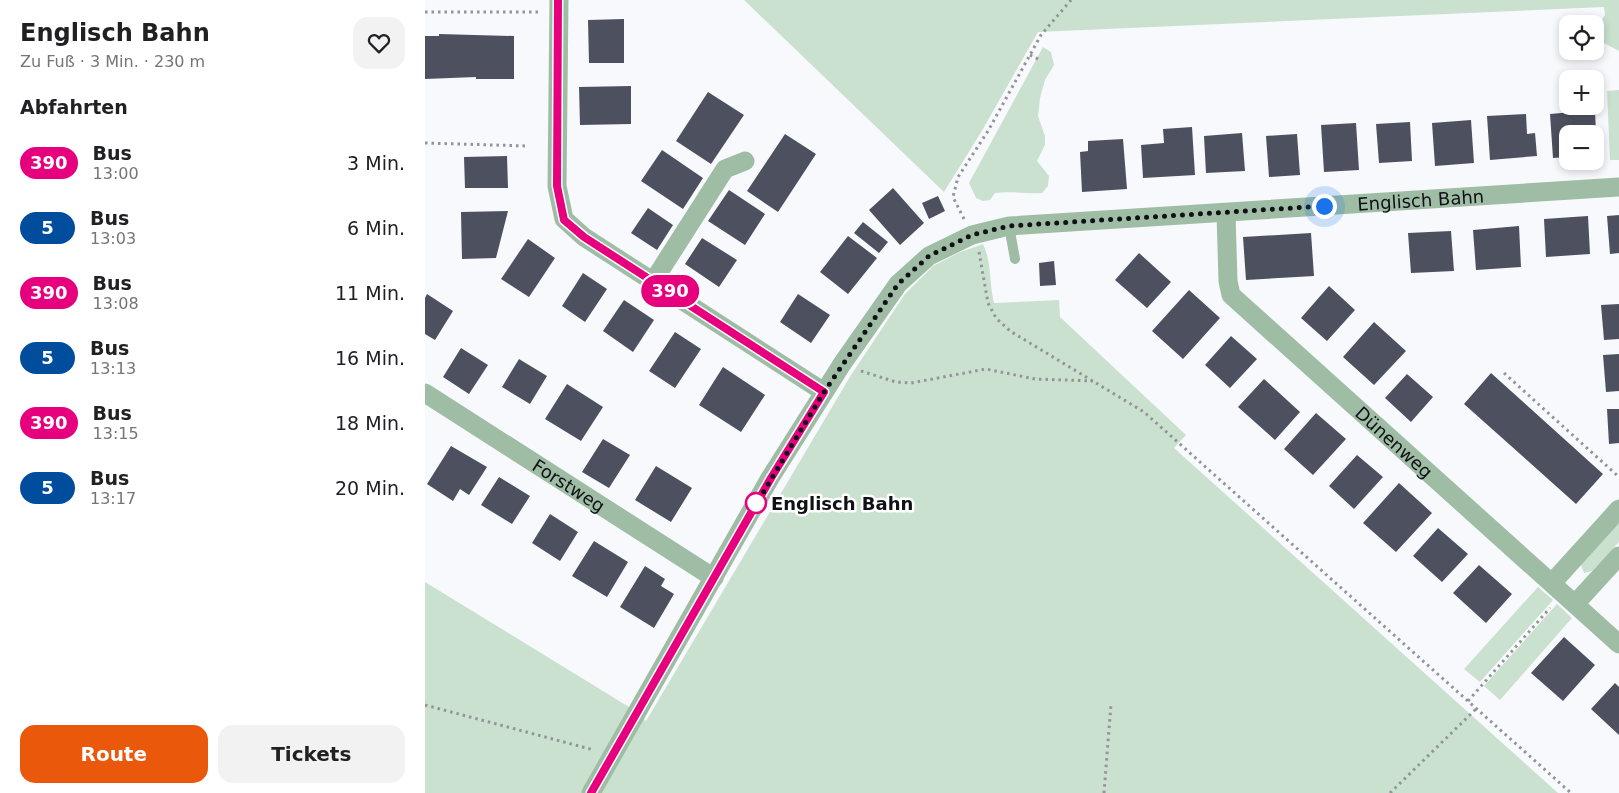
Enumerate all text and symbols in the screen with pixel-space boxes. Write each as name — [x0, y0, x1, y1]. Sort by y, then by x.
map controls — [1559, 15, 1604, 170]
button: locate — [1559, 15, 1604, 60]
button: heart — [353, 17, 405, 69]
text: Englisch Bahn — [20, 19, 210, 47]
text: Zu Fuß · 3 Min. · 230 m — [20, 52, 205, 71]
button: + — [1559, 70, 1604, 115]
text: Abfahrten — [20, 96, 128, 118]
button: − — [1559, 125, 1604, 170]
text: Bus — [93, 142, 132, 164]
text: 390 — [30, 152, 68, 173]
text: 3 Min. — [347, 152, 405, 174]
text: 13:00 — [93, 164, 139, 183]
street label: Englisch Bahn — [1357, 185, 1485, 214]
your location — [1312, 194, 1337, 219]
text: Bus — [90, 207, 129, 229]
text: 5 — [41, 217, 54, 238]
text: 6 Min. — [347, 217, 405, 239]
text: 13:03 — [90, 229, 136, 248]
text: Bus — [93, 272, 132, 294]
line badge: 390 — [641, 275, 699, 307]
text: 390 — [651, 280, 689, 301]
text: 390 — [30, 282, 68, 303]
text: 11 Min. — [335, 282, 405, 304]
text: 13:08 — [93, 294, 139, 313]
text: Bus — [90, 337, 129, 359]
text: 5 — [41, 347, 54, 368]
text: 16 Min. — [335, 347, 405, 369]
text: 13:13 — [90, 359, 136, 378]
text: Bus — [93, 402, 132, 424]
street label: Dünenweg — [1351, 402, 1437, 482]
text: 390 — [30, 412, 68, 433]
text: 18 Min. — [335, 412, 405, 434]
text: 13:15 — [93, 424, 139, 443]
street label: Forstweg — [529, 454, 609, 516]
text: Bus — [90, 467, 129, 489]
text: 5 — [41, 477, 54, 498]
text: 20 Min. — [335, 477, 405, 499]
text: 13:17 — [90, 489, 136, 508]
marker: Englisch Bahn — [745, 492, 767, 514]
place label: Englisch Bahn — [771, 493, 913, 514]
button: Route — [20, 725, 208, 783]
button: Tickets — [218, 725, 405, 783]

